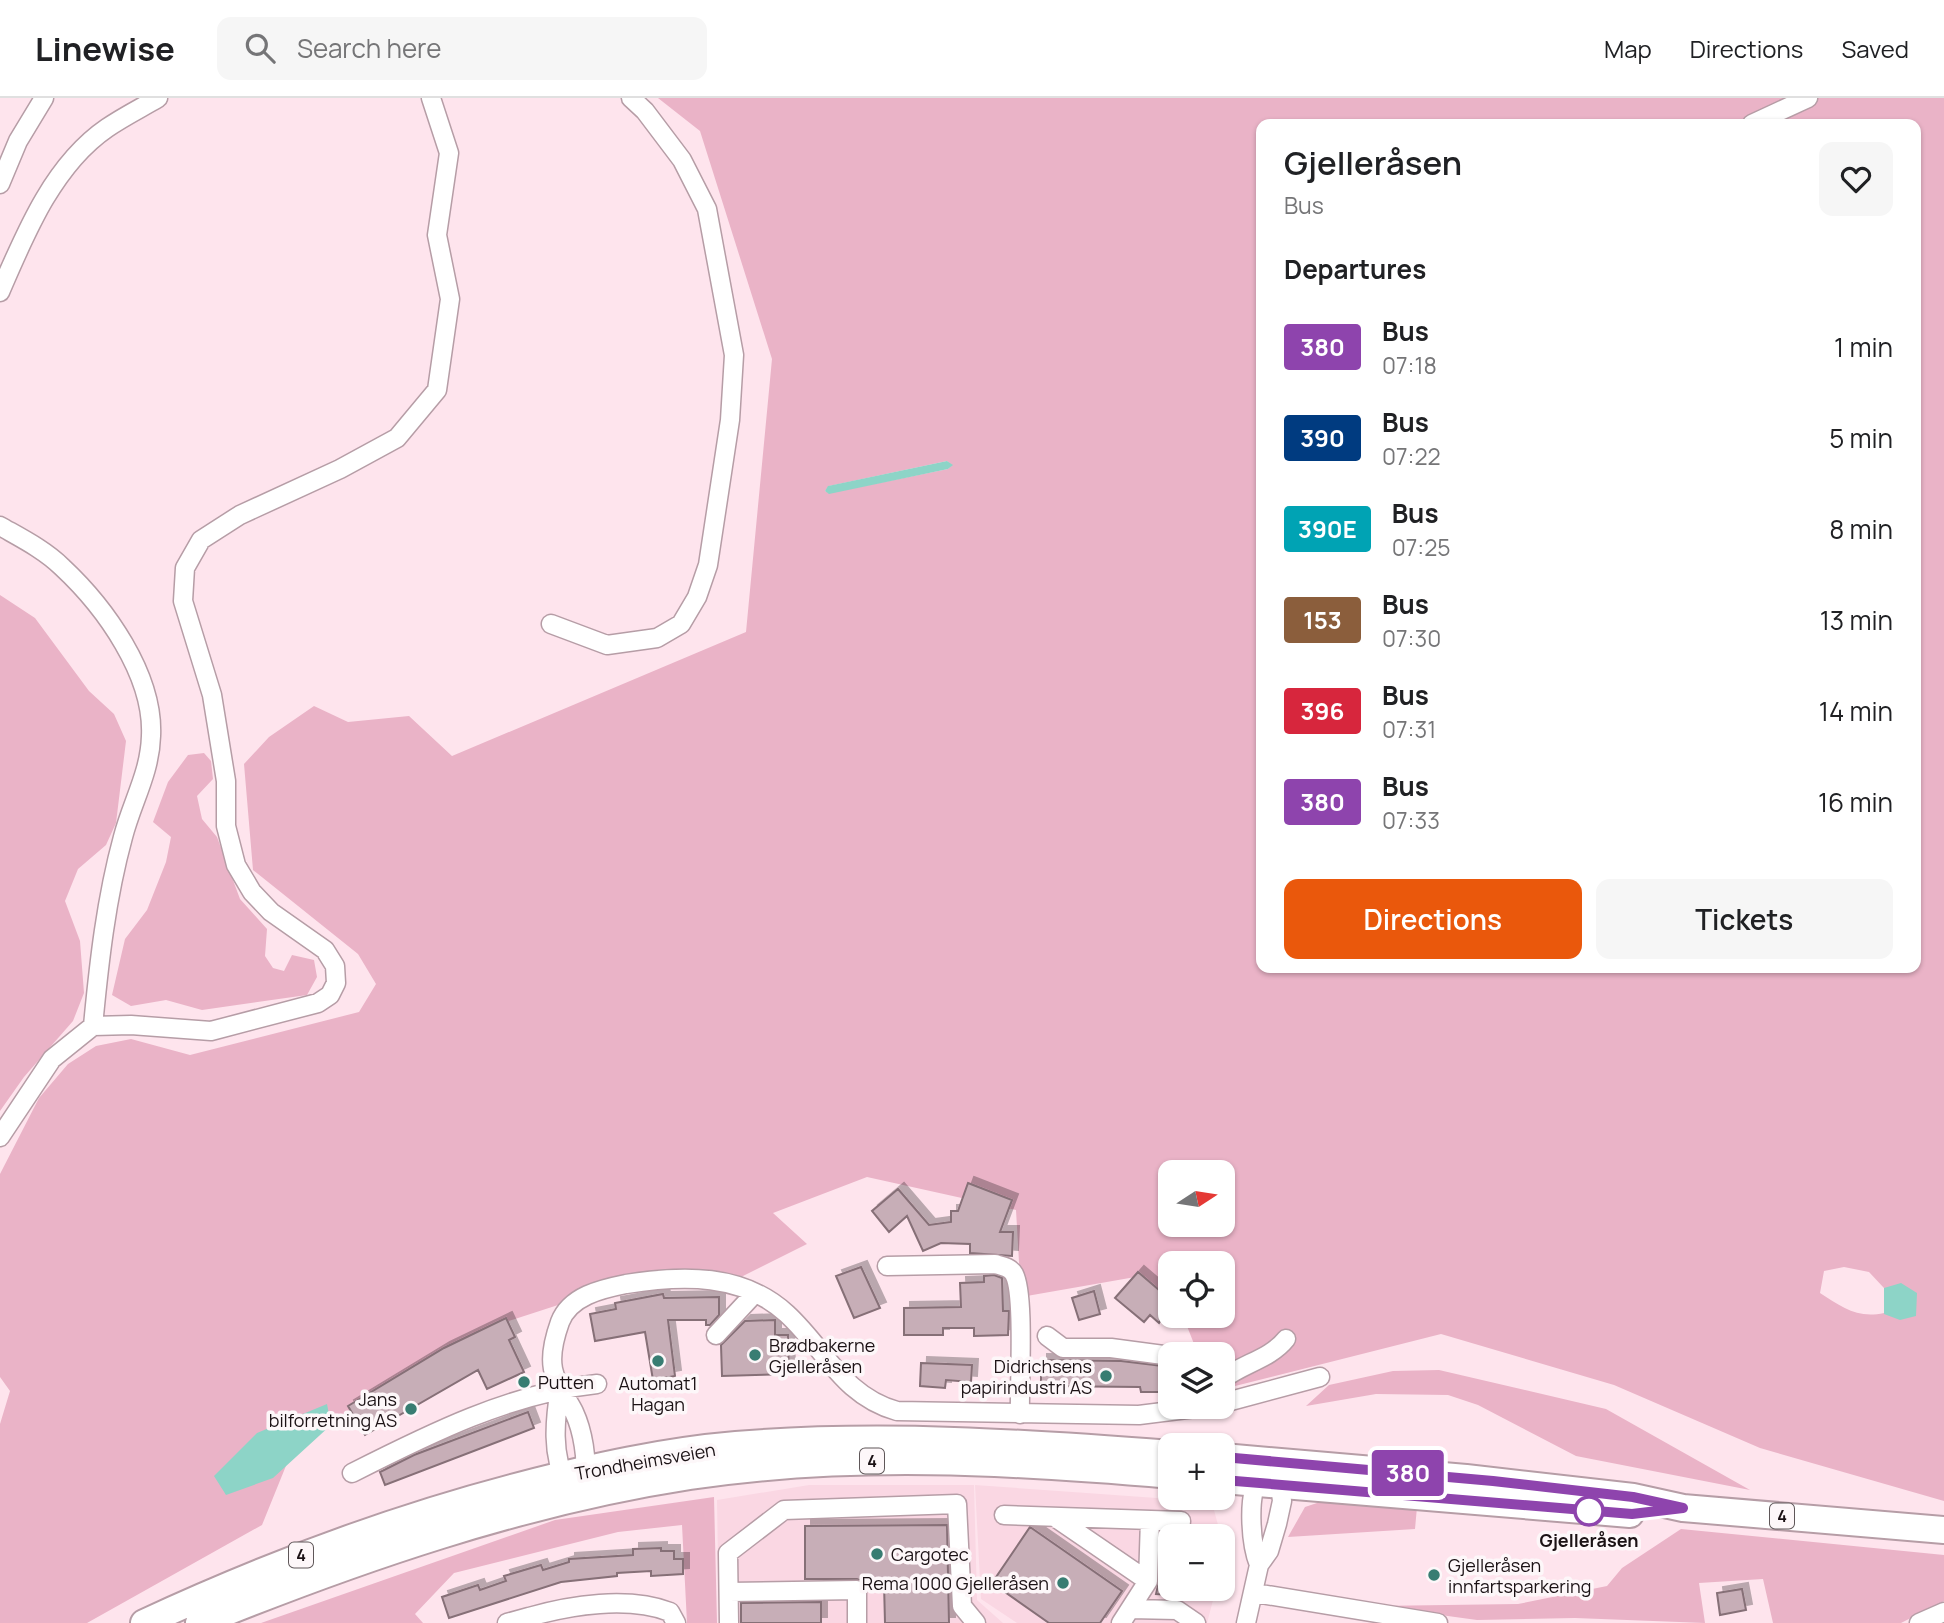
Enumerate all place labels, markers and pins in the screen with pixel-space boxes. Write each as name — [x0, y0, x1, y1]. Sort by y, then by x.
place label: Brødbakerne Gjelleråsen — [769, 1333, 875, 1378]
marker: Brødbakerne Gjelleråsen — [747, 1347, 763, 1363]
marker: Automat1 Hagan — [650, 1353, 666, 1369]
place label: Didrichsens papirindustri AS — [961, 1354, 1092, 1399]
marker: Didrichsens papirindustri AS — [1098, 1368, 1114, 1384]
place label: Putten — [538, 1370, 594, 1394]
place label: Automat1 Hagan — [618, 1371, 698, 1416]
marker: Putten — [516, 1374, 532, 1390]
place label: Jans bilforretning AS — [269, 1387, 397, 1432]
marker: Jans bilforretning AS — [403, 1401, 419, 1417]
marker: Gjelleråsen — [1574, 1496, 1604, 1526]
place label: Gjelleråsen — [1539, 1528, 1639, 1552]
place label: Cargotec — [891, 1542, 969, 1566]
marker: Cargotec — [869, 1546, 885, 1562]
place label: Gjelleråsen innfartsparkering — [1448, 1553, 1591, 1598]
marker: Gjelleråsen innfartsparkering — [1426, 1567, 1442, 1583]
place label: Rema 1000 Gjelleråsen — [862, 1571, 1049, 1595]
marker: Rema 1000 Gjelleråsen — [1055, 1575, 1071, 1591]

